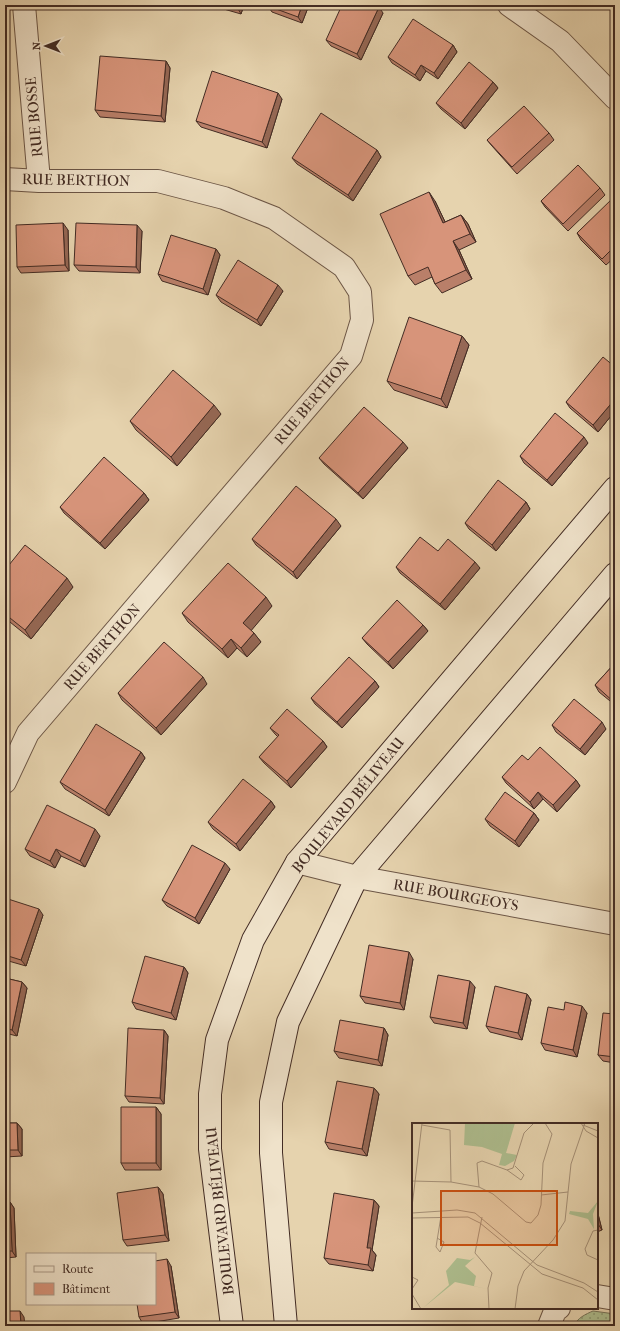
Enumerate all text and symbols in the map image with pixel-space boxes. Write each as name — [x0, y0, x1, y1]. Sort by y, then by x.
north arrow — [26, 26, 66, 66]
text: N — [30, 41, 43, 50]
street label: RUE BOSSE — [22, 76, 46, 158]
street label: RUE BERTHON — [22, 170, 131, 190]
street label: RUE BERTHON — [270, 353, 354, 448]
street label: RUE BERTHON — [60, 600, 145, 694]
street label: BOULEVARD BÉLIVEAU — [288, 733, 408, 876]
street label: RUE BOURGEOYS — [392, 875, 520, 915]
inset map — [412, 1123, 598, 1309]
street label: BOULEVARD BÉLIVEAU — [202, 1126, 238, 1296]
legend — [26, 1253, 156, 1305]
text: Route — [62, 1262, 94, 1276]
text: Bâtiment — [62, 1282, 111, 1296]

